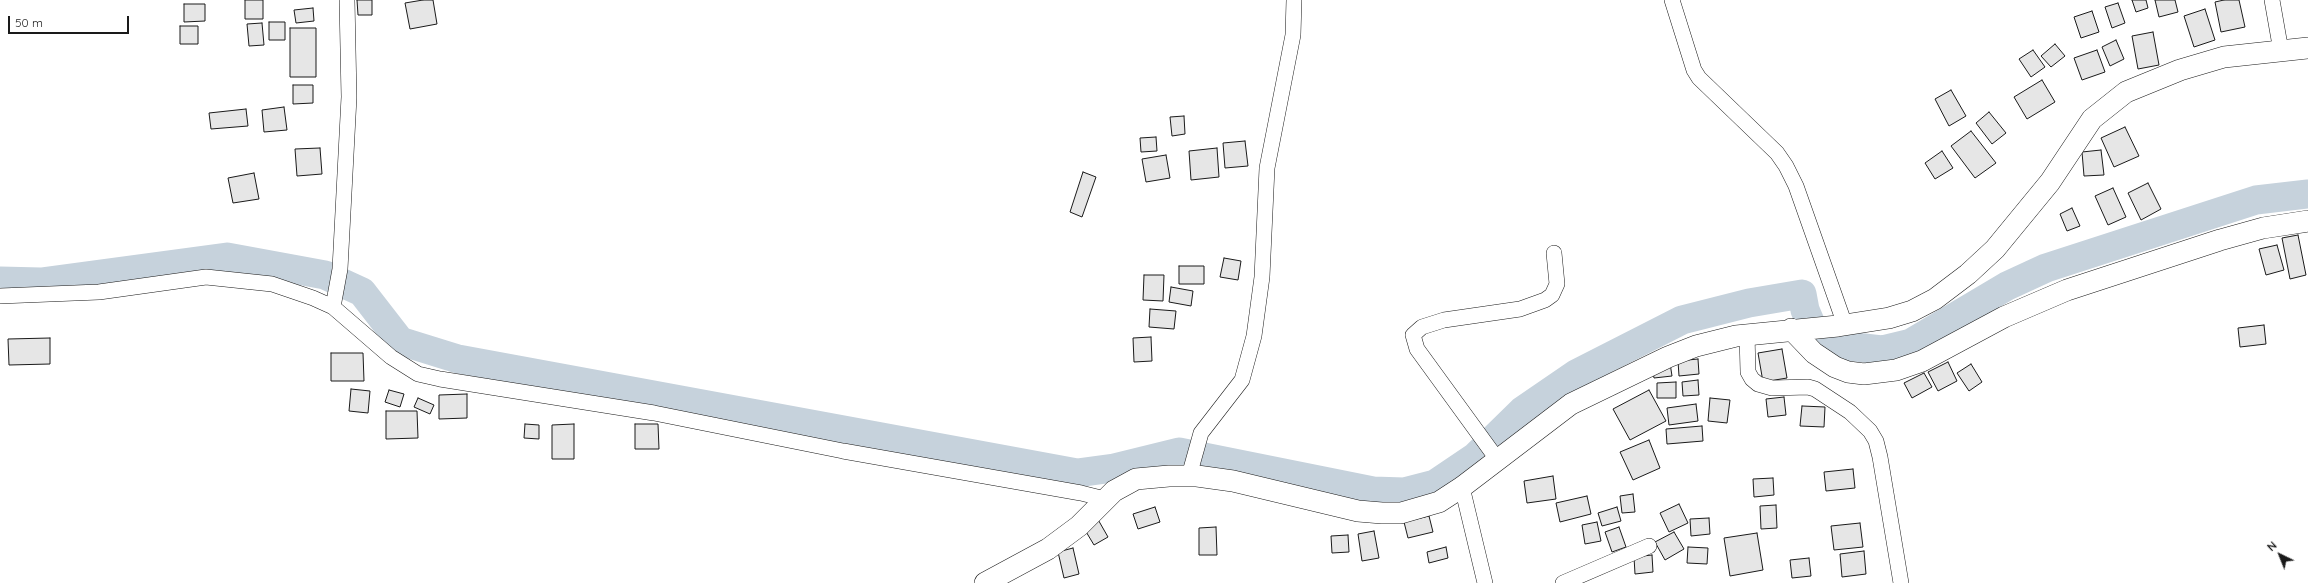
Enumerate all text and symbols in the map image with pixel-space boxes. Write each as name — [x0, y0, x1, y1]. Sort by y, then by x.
scale bar — [10, 8, 131, 34]
text: 50 m — [15, 15, 43, 30]
north arrow — [2260, 535, 2300, 575]
text: N — [2264, 538, 2280, 554]

